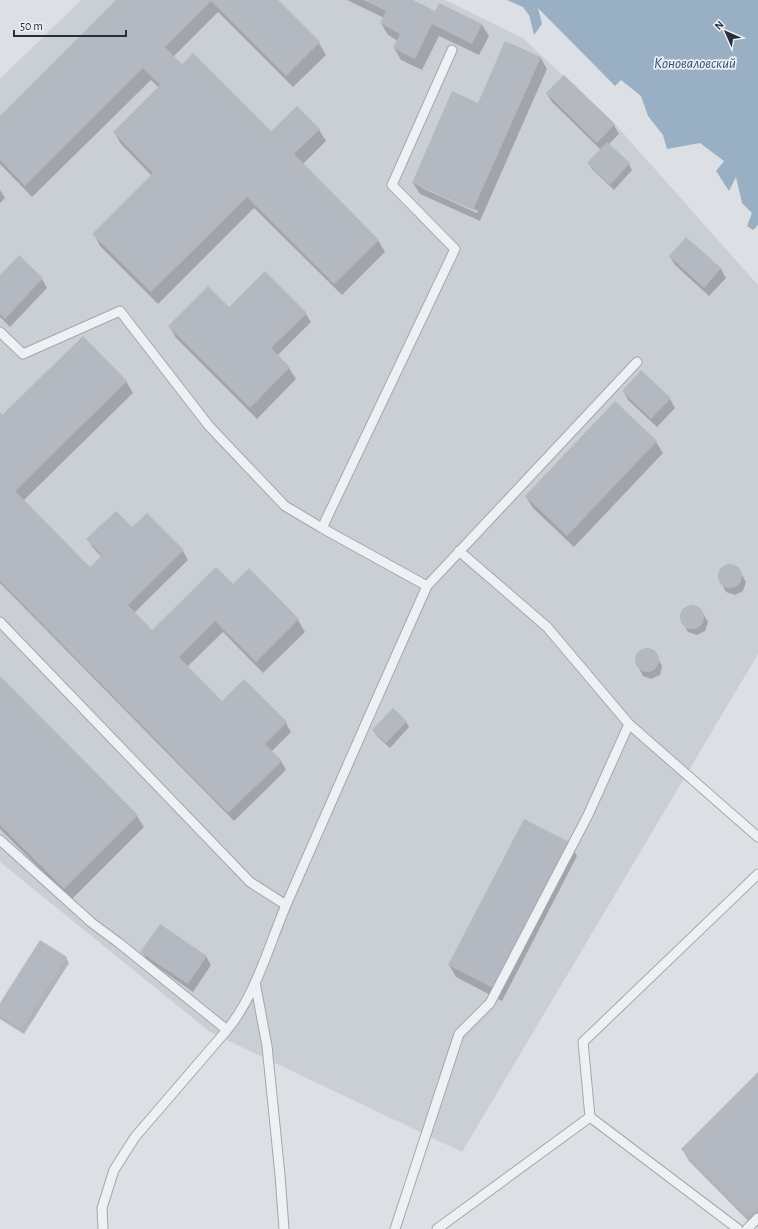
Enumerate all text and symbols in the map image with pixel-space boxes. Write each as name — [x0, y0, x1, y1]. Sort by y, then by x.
scale bar — [14, 12, 126, 38]
north arrow — [706, 12, 746, 52]
text: N — [713, 19, 726, 32]
text: 50 m — [20, 20, 43, 32]
water label: Коноваловский — [654, 56, 736, 71]

